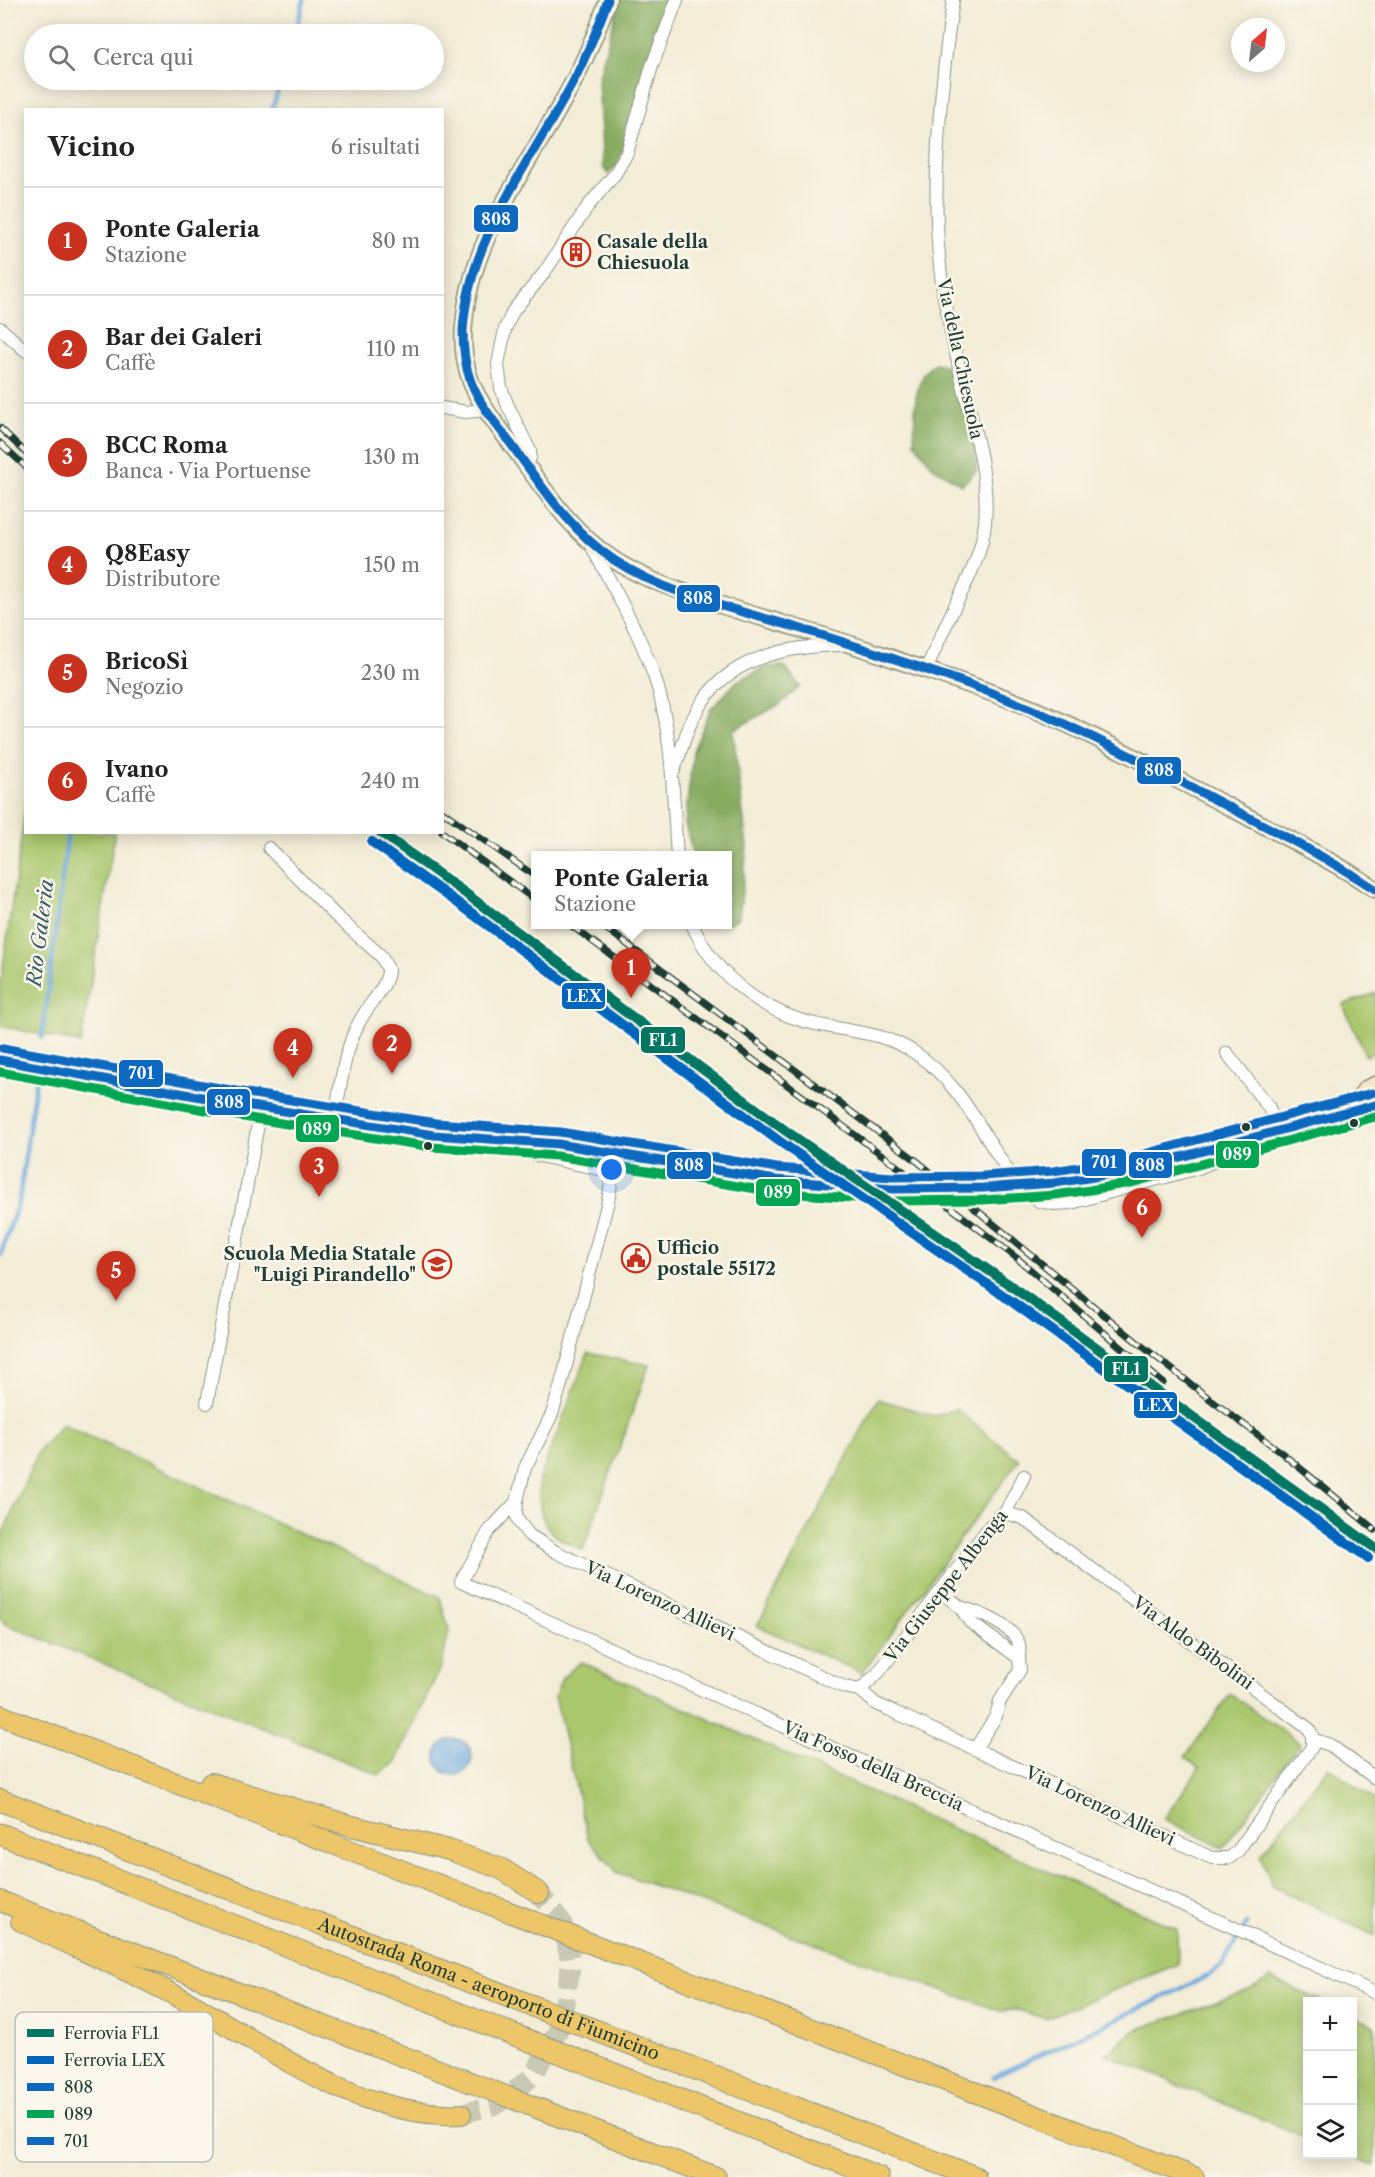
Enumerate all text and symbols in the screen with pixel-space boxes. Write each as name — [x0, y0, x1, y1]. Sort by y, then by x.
north arrow — [1231, 18, 1285, 72]
search box — [24, 24, 444, 90]
icon: search — [45, 41, 78, 74]
text: Cerca qui — [93, 44, 194, 71]
text: Vicino — [48, 131, 135, 163]
text: 6 risultati — [331, 135, 420, 159]
line badge: 808 — [473, 204, 519, 233]
text: 808 — [481, 209, 511, 229]
text: Ponte Galeria — [105, 216, 260, 243]
text: 1 — [63, 229, 72, 253]
text: 80 m — [372, 229, 420, 253]
place label: Casale della Chiesuola — [597, 231, 709, 274]
building icon: Casale della Chiesuola — [560, 236, 592, 268]
text: Stazione — [105, 243, 187, 267]
street label: Via della Chiesuola — [932, 276, 988, 442]
text: Bar dei Galeri — [105, 324, 262, 351]
text: 2 — [62, 337, 73, 361]
text: 110 m — [367, 337, 420, 361]
text: Caffè — [105, 351, 156, 375]
text: BCC Roma — [105, 432, 228, 459]
text: 3 — [62, 445, 73, 469]
text: 130 m — [364, 445, 420, 469]
text: Banca · Via Portuense — [105, 459, 311, 483]
text: Q8Easy — [105, 540, 190, 567]
text: 4 — [62, 553, 73, 577]
text: 150 m — [364, 553, 420, 577]
text: Distributore — [105, 567, 221, 591]
line badge: 808 — [676, 584, 721, 613]
text: 808 — [683, 588, 713, 608]
text: BricoSì — [105, 648, 188, 675]
text: 5 — [62, 661, 73, 685]
text: 230 m — [361, 661, 420, 685]
text: Negozio — [105, 675, 184, 699]
text: Ivano — [105, 756, 169, 783]
line badge: 808 — [1136, 756, 1182, 785]
text: 808 — [1144, 760, 1174, 780]
text: 6 — [62, 769, 73, 793]
text: 240 m — [360, 769, 420, 793]
text: Caffè — [105, 783, 156, 807]
popup — [531, 851, 732, 929]
text: Ponte Galeria — [554, 865, 709, 892]
water label: Rio Galeria — [21, 878, 58, 990]
text: Stazione — [554, 892, 636, 916]
pin: 1 — [612, 948, 650, 998]
line badge: LEX — [561, 982, 606, 1010]
text: LEX — [566, 986, 603, 1006]
pin: 2 — [372, 1024, 412, 1074]
line badge: FL1 — [640, 1026, 686, 1054]
pin: 4 — [274, 1028, 312, 1078]
text: FL1 — [648, 1030, 678, 1050]
line badge: 701 — [118, 1059, 164, 1088]
text: 701 — [128, 1063, 155, 1083]
line badge: 808 — [206, 1088, 251, 1116]
text: 808 — [214, 1092, 244, 1112]
line badge: 089 — [295, 1114, 340, 1143]
unlabelled marker — [1348, 1117, 1360, 1129]
text: 089 — [302, 1119, 332, 1139]
unlabelled marker — [1240, 1121, 1252, 1133]
unlabelled marker — [422, 1140, 434, 1152]
line badge: 089 — [1215, 1140, 1260, 1169]
text: 089 — [1222, 1144, 1252, 1164]
pin: 3 — [300, 1148, 338, 1197]
line badge: 701 — [1081, 1148, 1127, 1177]
line badge: 808 — [666, 1151, 712, 1180]
line badge: 808 — [1128, 1151, 1173, 1179]
text: 701 — [1091, 1152, 1118, 1172]
your location — [597, 1155, 626, 1184]
text: 808 — [674, 1155, 704, 1175]
text: 808 — [1135, 1155, 1165, 1175]
line badge: 089 — [755, 1178, 801, 1207]
text: 089 — [763, 1182, 793, 1202]
pin: 6 — [1122, 1188, 1162, 1238]
place label: Ufficio postale 55172 — [657, 1237, 776, 1280]
public building icon: Ufficio postale 55172 — [620, 1242, 652, 1274]
place label: Scuola Media Statale "Luigi Pirandello" — [224, 1243, 416, 1286]
school or university icon: Scuola Media Statale "Luigi Pirandello" — [421, 1248, 453, 1280]
pin: 5 — [96, 1252, 136, 1301]
line badge: FL1 — [1103, 1355, 1149, 1383]
text: FL1 — [1111, 1359, 1141, 1379]
line badge: LEX — [1133, 1391, 1178, 1419]
text: LEX — [1138, 1395, 1175, 1415]
street label: Via Giuseppe Albenga — [879, 1505, 1013, 1668]
street label: Via Lorenzo Allievi — [581, 1556, 739, 1646]
street label: Via Aldo Bibolini — [1127, 1591, 1258, 1695]
street label: Via Fosso della Breccia — [778, 1716, 967, 1816]
street label: Via Lorenzo Allievi — [1021, 1761, 1179, 1851]
street label: Autostrada Roma - aeroporto di Fiumicino — [314, 1913, 663, 2065]
map controls — [1303, 1997, 1357, 2159]
button: + — [1303, 1997, 1357, 2051]
legend — [15, 2012, 213, 2162]
text: Ferrovia FL1 — [64, 2023, 159, 2043]
text: Ferrovia LEX — [64, 2050, 166, 2070]
button: − — [1303, 2051, 1357, 2105]
text: 808 — [64, 2077, 93, 2097]
text: 089 — [64, 2104, 93, 2124]
button: layers — [1303, 2105, 1357, 2159]
text: 701 — [64, 2131, 89, 2151]

